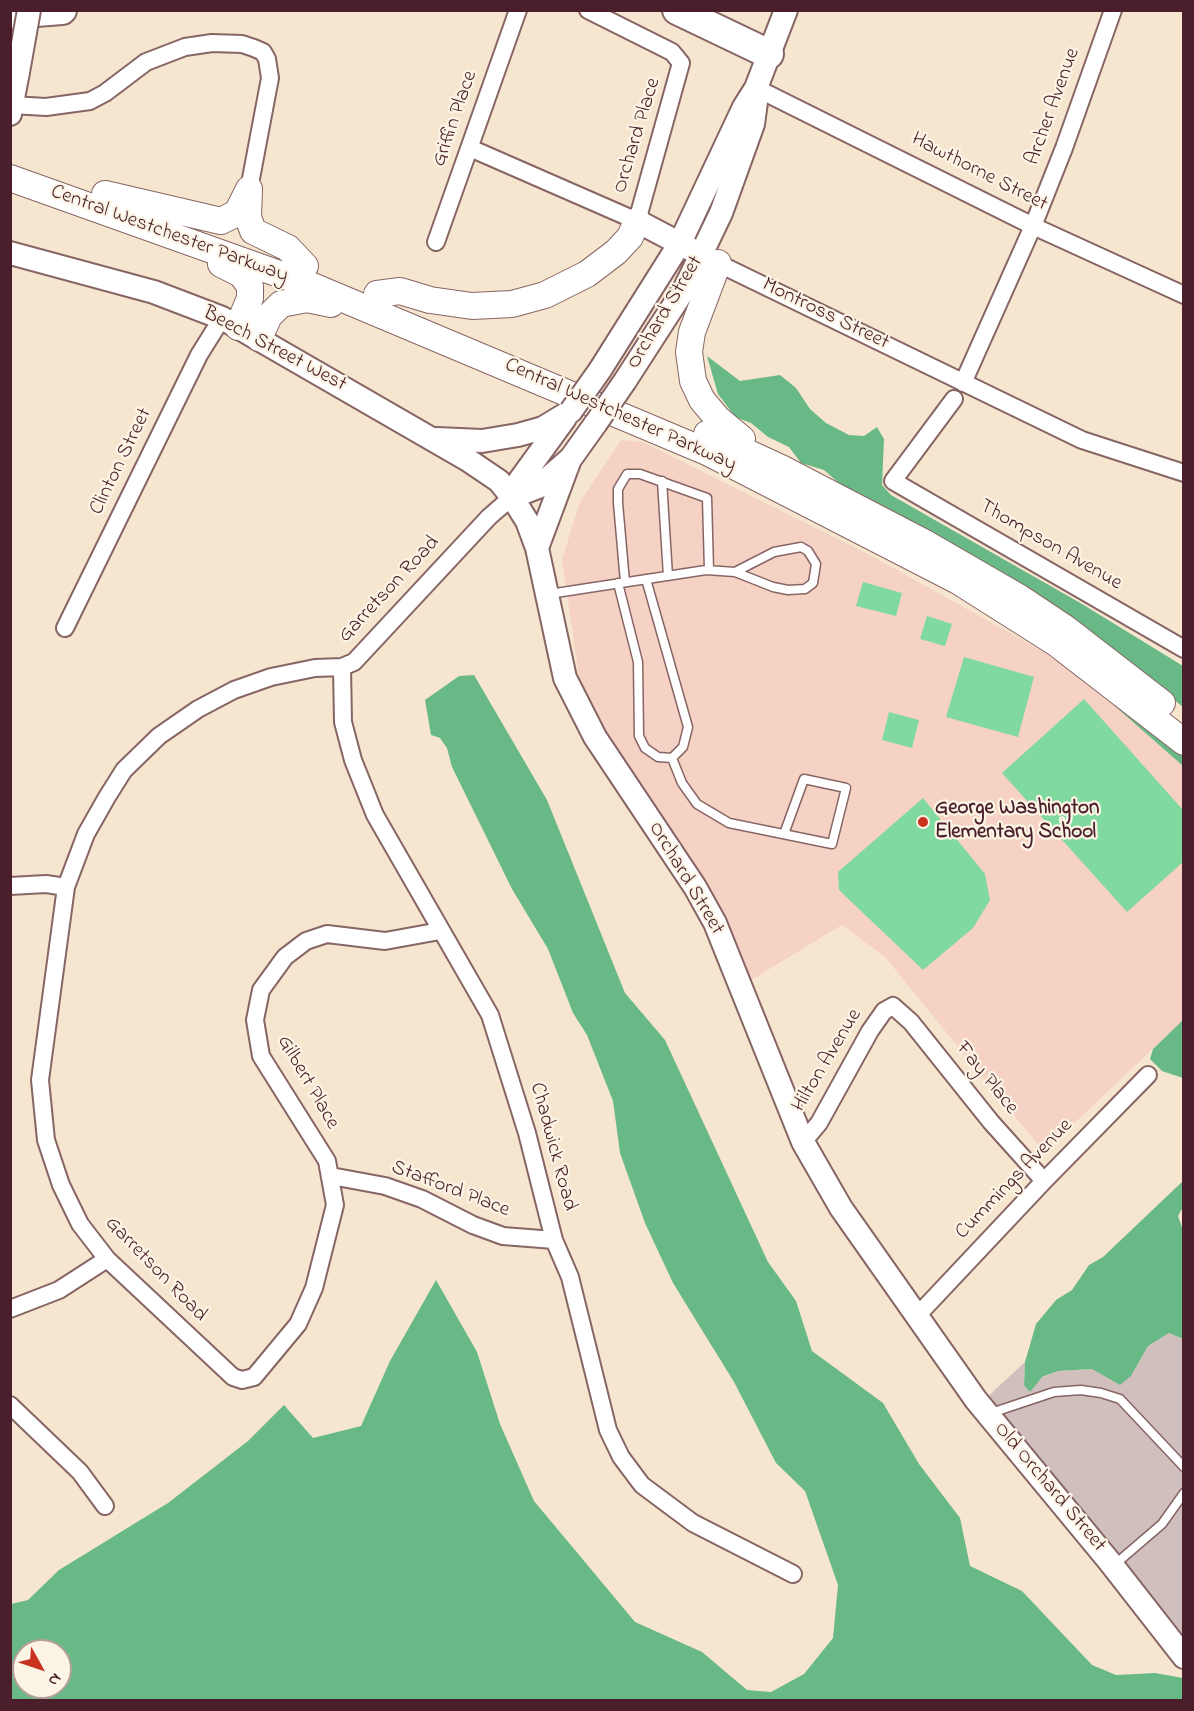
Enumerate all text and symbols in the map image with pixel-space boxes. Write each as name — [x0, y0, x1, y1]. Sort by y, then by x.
street label: Archer Avenue — [1021, 45, 1087, 169]
street label: Griffin Place — [428, 68, 484, 170]
street label: Orchard Place — [609, 75, 667, 197]
street label: Hawthorne Street — [907, 128, 1051, 218]
street label: Central Westchester Parkway — [47, 180, 291, 290]
street label: Orchard Street — [622, 252, 710, 374]
street label: Montross Street — [757, 273, 893, 357]
street label: Beech Street West — [198, 302, 350, 398]
street label: Central Westchester Parkway — [500, 353, 740, 479]
street label: Clinton Street — [85, 404, 159, 520]
street label: Thompson Avenue — [974, 495, 1126, 597]
street label: Garretson Road — [334, 531, 446, 649]
place label: George Washington Elementary School — [935, 797, 1099, 847]
marker: George Washington Elementary School — [916, 815, 930, 829]
street label: Orchard Street — [641, 818, 729, 940]
street label: Hilton Avenue — [787, 1005, 869, 1117]
street label: Gilbert Place — [270, 1032, 344, 1134]
street label: Fay Place — [949, 1038, 1023, 1120]
street label: Chadwick Road — [523, 1080, 581, 1214]
street label: Cummings Avenue — [951, 1114, 1079, 1246]
street label: Stafford Place — [387, 1156, 513, 1224]
street label: Garretson Road — [98, 1212, 212, 1328]
street label: Old Orchard Street — [987, 1418, 1111, 1558]
north arrow — [12, 1639, 72, 1699]
text: N — [42, 1667, 67, 1691]

